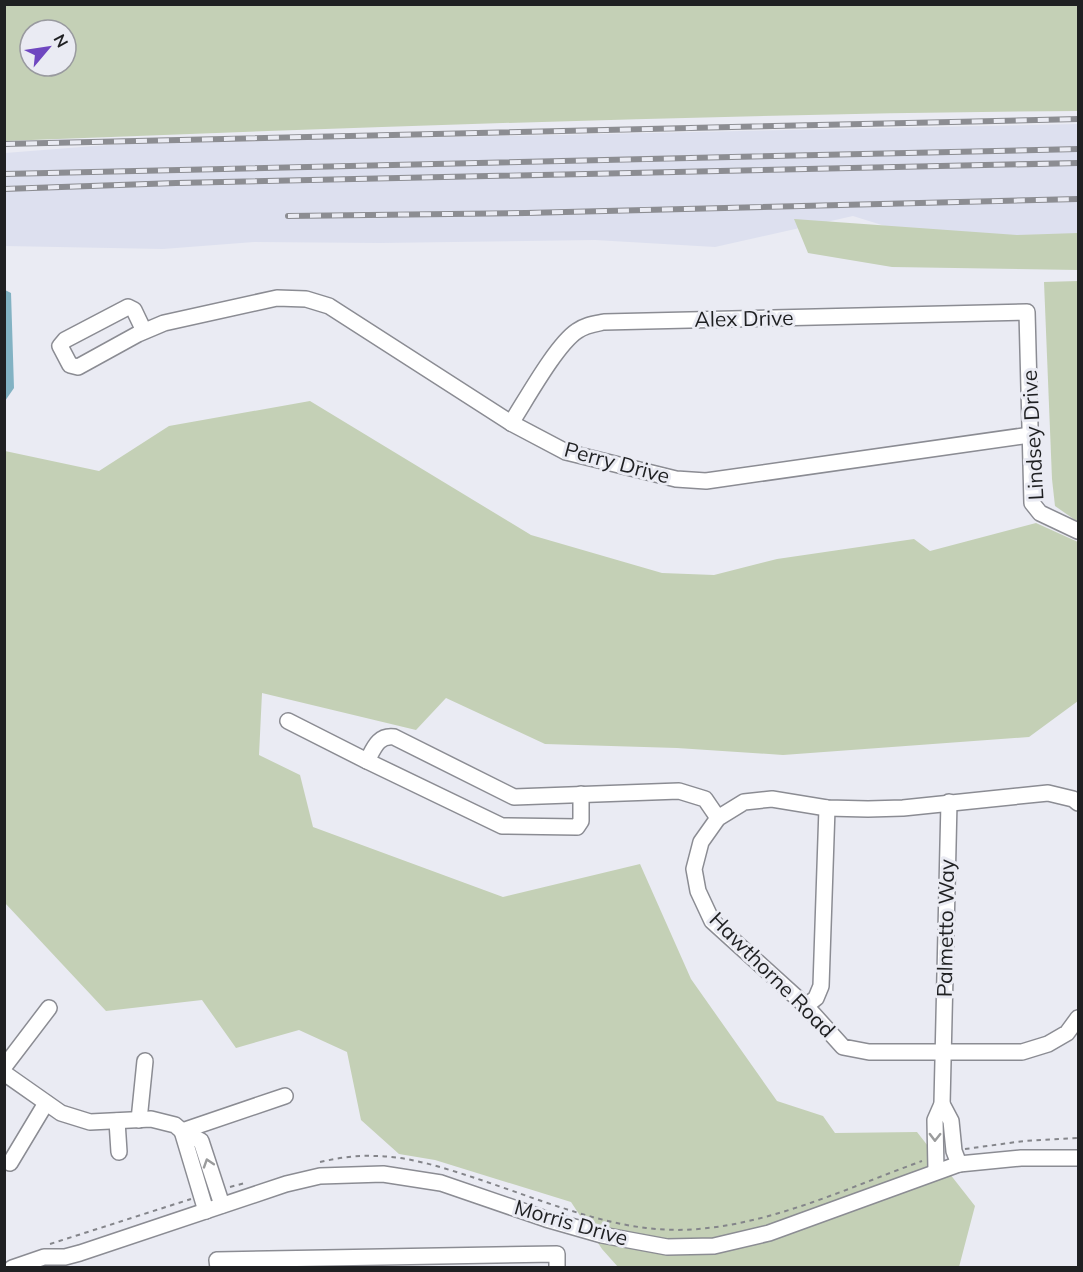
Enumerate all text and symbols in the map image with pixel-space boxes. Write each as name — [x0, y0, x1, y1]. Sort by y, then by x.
north arrow — [18, 18, 78, 78]
text: N — [49, 31, 73, 51]
street label: Alex Drive — [694, 304, 794, 332]
street label: Lindsey Drive — [1016, 369, 1048, 501]
street label: Perry Drive — [562, 436, 673, 489]
street label: Palmetto Way — [931, 859, 959, 997]
street label: Hawthorne Road — [704, 906, 841, 1043]
one-way arrow — [929, 1133, 941, 1142]
one-way arrow — [203, 1158, 216, 1169]
street label: Morris Drive — [512, 1193, 631, 1251]

